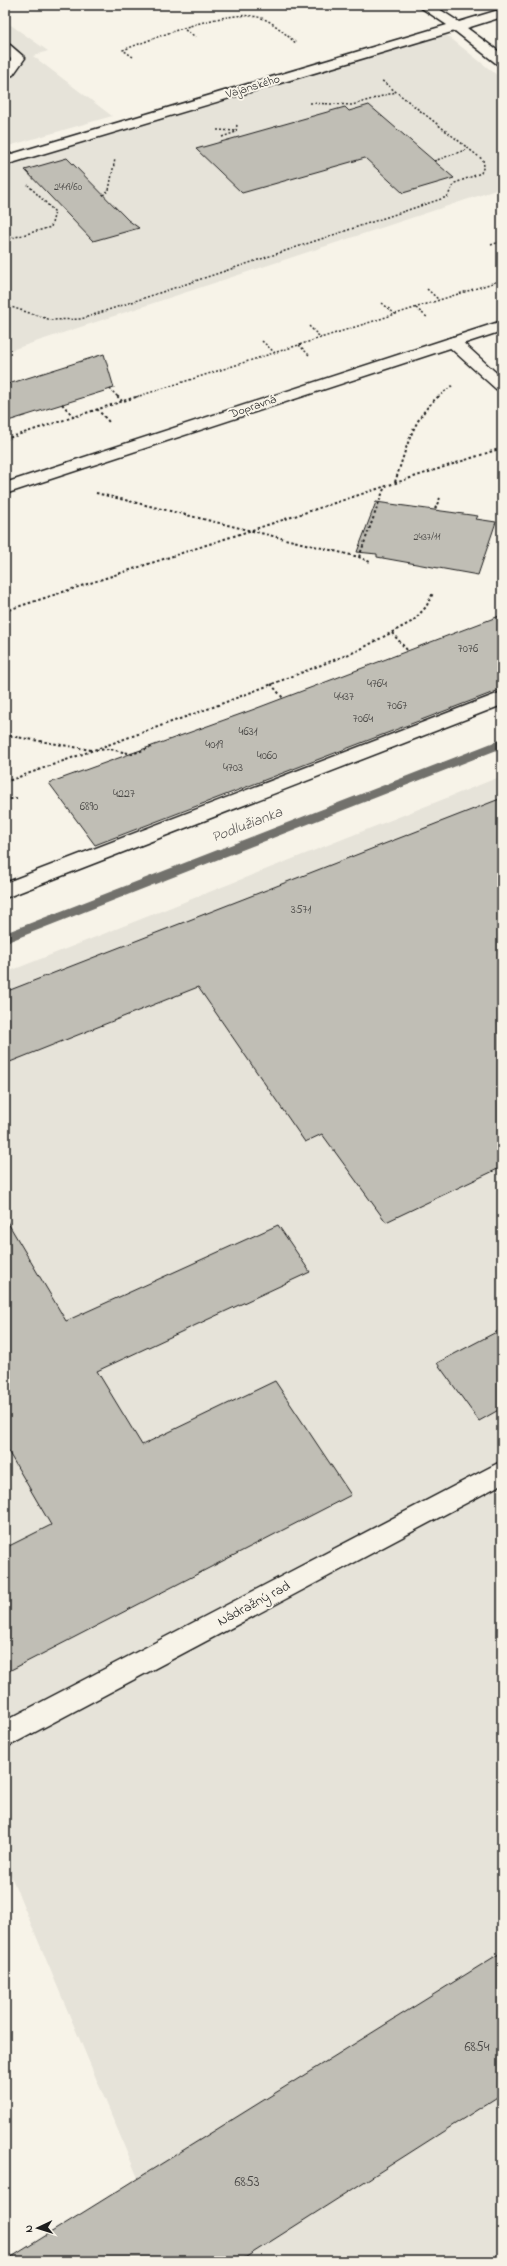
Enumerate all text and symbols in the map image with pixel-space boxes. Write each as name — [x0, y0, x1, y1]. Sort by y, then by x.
street label: Vajanského — [223, 70, 282, 104]
house number: 2449/60 — [54, 180, 83, 195]
street label: Dopravná — [226, 391, 279, 424]
house number: 2437/11 — [414, 530, 440, 545]
house number: 7076 — [458, 640, 479, 658]
house number: 4764 — [367, 675, 387, 693]
house number: 4437 — [334, 688, 354, 706]
house number: 7067 — [387, 697, 407, 715]
house number: 7064 — [353, 710, 373, 728]
house number: 4631 — [239, 723, 258, 741]
house number: 4019 — [205, 736, 223, 754]
house number: 4060 — [257, 747, 277, 765]
house number: 4703 — [223, 759, 243, 777]
house number: 4227 — [113, 785, 135, 803]
house number: 6890 — [80, 798, 98, 816]
water label: Podlužianka — [208, 801, 286, 849]
house number: 3571 — [291, 901, 311, 919]
street label: Nádražný rad — [214, 1576, 295, 1633]
house number: 6854 — [464, 2037, 490, 2058]
house number: 6853 — [234, 2172, 260, 2193]
north arrow — [18, 2208, 58, 2248]
text: N — [21, 2224, 37, 2233]

